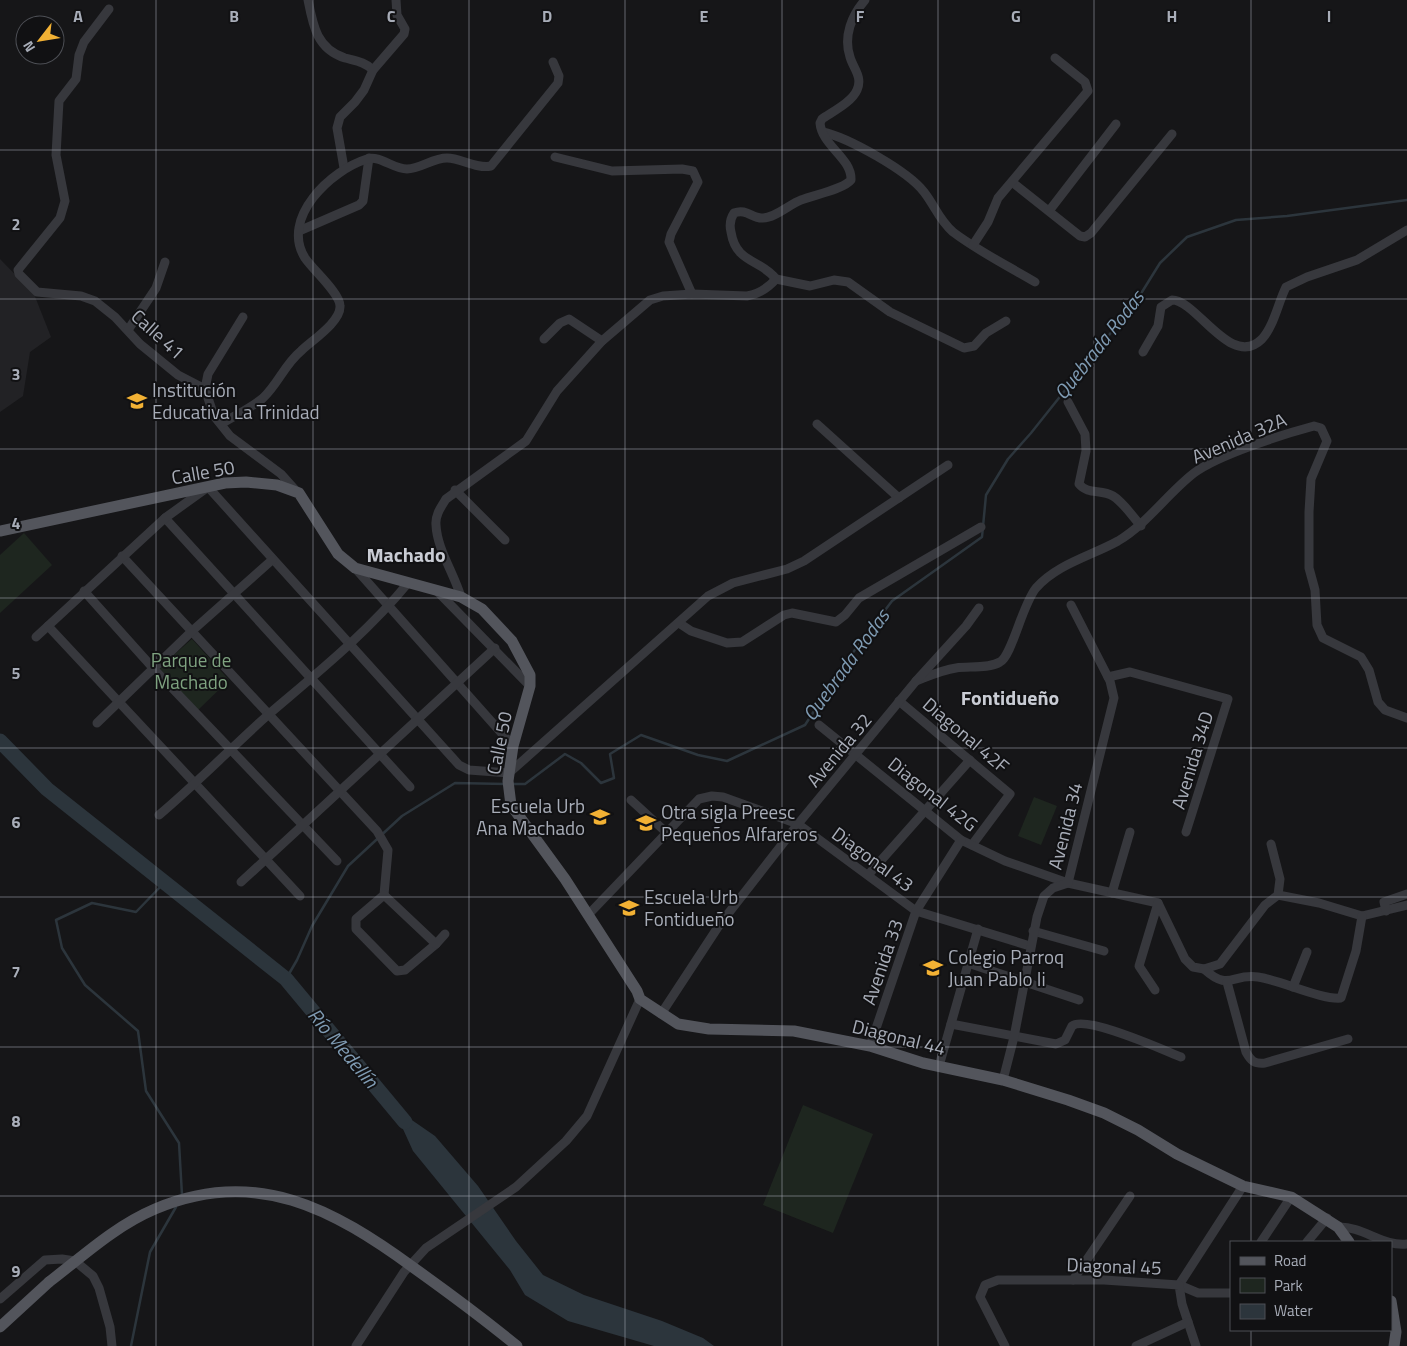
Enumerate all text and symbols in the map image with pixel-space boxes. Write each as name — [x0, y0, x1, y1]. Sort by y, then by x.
text: A — [73, 4, 83, 28]
text: B — [229, 4, 239, 28]
text: C — [387, 4, 396, 28]
text: D — [542, 4, 552, 28]
text: E — [700, 4, 709, 28]
text: F — [856, 4, 865, 28]
text: G — [1011, 4, 1021, 28]
text: H — [1167, 4, 1177, 28]
text: I — [1327, 4, 1331, 28]
north arrow — [15, 15, 65, 65]
text: N — [17, 37, 40, 57]
text: 2 — [12, 212, 20, 236]
water label: Quebrada Rodas — [1046, 282, 1152, 406]
street label: Calle 41 — [125, 302, 192, 366]
text: 3 — [12, 362, 20, 386]
place label: Institución Educativa La Trinidad — [152, 375, 320, 426]
school or university icon: Institución Educativa La Trinidad — [126, 390, 148, 412]
street label: Avenida 32A — [1187, 405, 1291, 470]
street label: Calle 50 — [169, 452, 237, 491]
text: 4 — [12, 511, 21, 535]
district label: Machado — [366, 539, 446, 570]
water label: Quebrada Rodas — [794, 601, 898, 727]
park label: Parque de Machado — [151, 645, 231, 696]
text: 5 — [12, 661, 21, 685]
district label: Fontidueño — [961, 682, 1059, 713]
street label: Diagonal 42F — [917, 690, 1016, 780]
street label: Avenida 32 — [799, 706, 878, 793]
street label: Avenida 34D — [1163, 707, 1220, 812]
street label: Calle 50 — [478, 709, 519, 777]
street label: Diagonal 42G — [882, 749, 984, 838]
street label: Avenida 34 — [1040, 779, 1089, 873]
place label: Escuela Urb Ana Machado — [476, 791, 585, 842]
place label: Otra sigla Preesc Pequeños Alfareros — [661, 797, 818, 848]
school or university icon: Escuela Urb Ana Machado — [589, 806, 611, 828]
text: 6 — [12, 810, 21, 834]
school or university icon: Otra sigla Preesc Pequeños Alfareros — [635, 812, 657, 834]
street label: Diagonal 43 — [826, 819, 920, 898]
place label: Escuela Urb Fontidueño — [644, 882, 738, 933]
school or university icon: Escuela Urb Fontidueño — [618, 897, 640, 919]
street label: Avenida 33 — [853, 915, 910, 1009]
place label: Colegio Parroq Juan Pablo Ii — [948, 942, 1064, 993]
school or university icon: Colegio Parroq Juan Pablo Ii — [922, 957, 944, 979]
text: 7 — [12, 960, 20, 984]
water label: Río Medellín — [301, 1001, 387, 1095]
street label: Diagonal 44 — [849, 1011, 949, 1062]
text: 8 — [12, 1109, 21, 1133]
legend — [1230, 1241, 1392, 1331]
street label: Diagonal 45 — [1066, 1249, 1162, 1282]
text: Road — [1274, 1249, 1306, 1272]
text: 9 — [12, 1259, 21, 1283]
text: Park — [1274, 1274, 1303, 1297]
text: Water — [1274, 1299, 1313, 1322]

